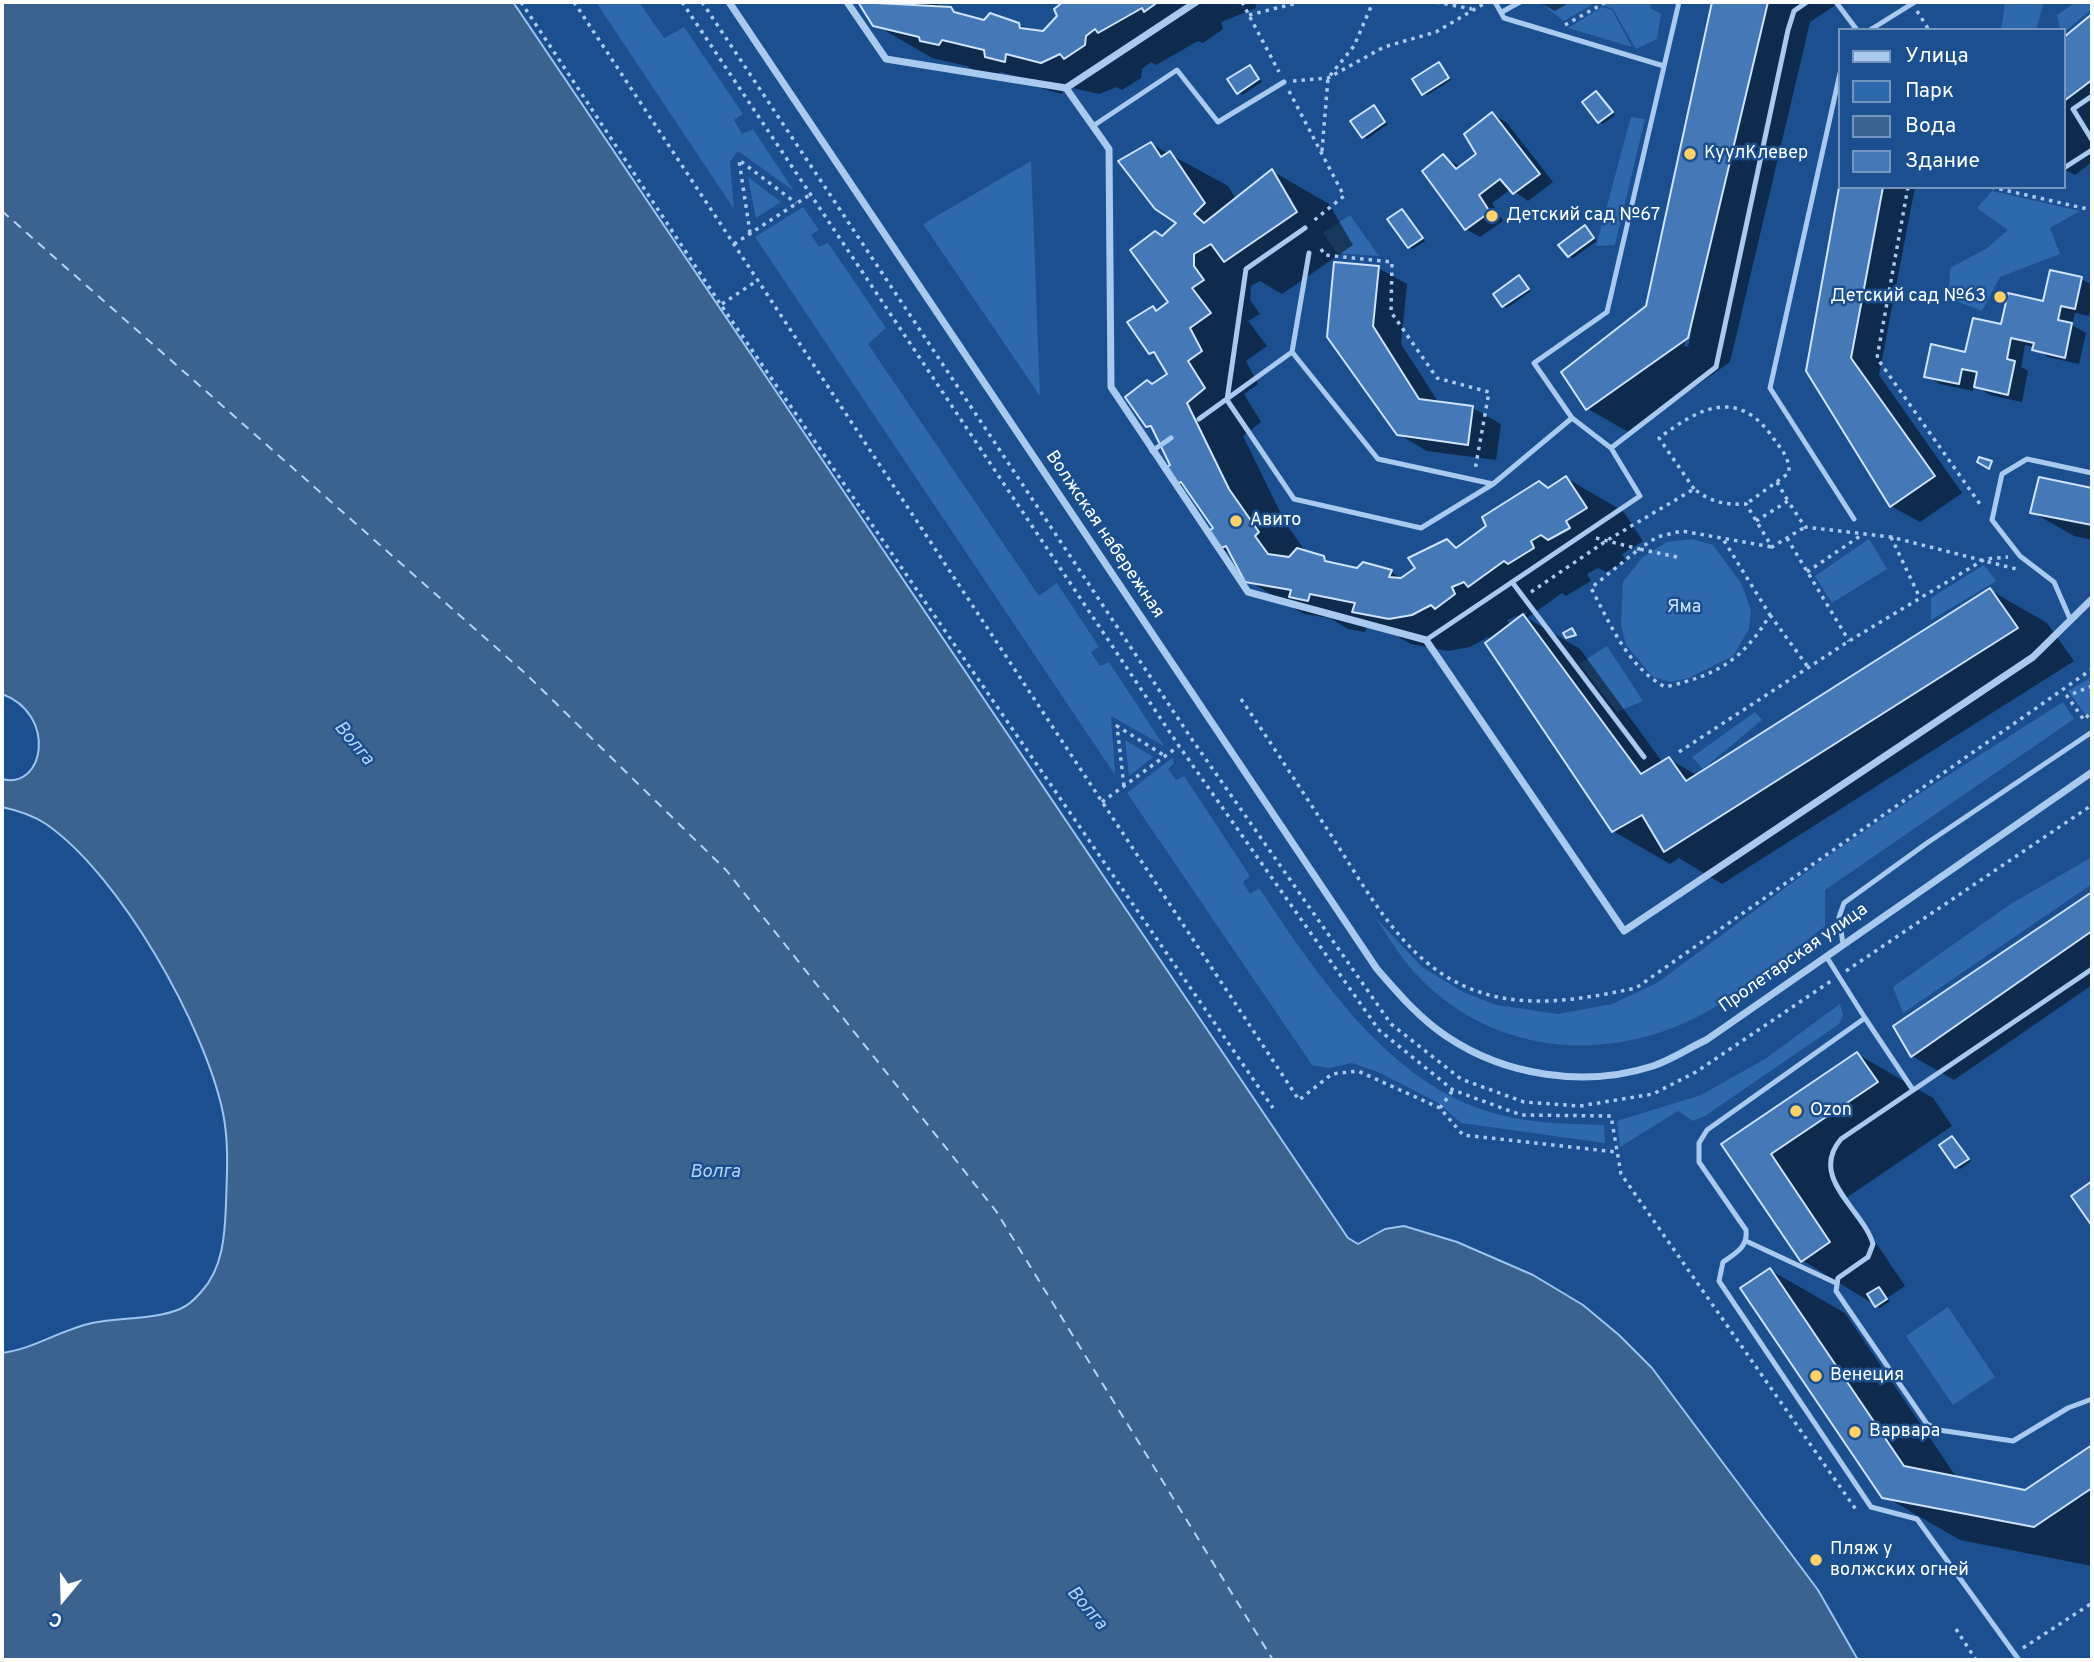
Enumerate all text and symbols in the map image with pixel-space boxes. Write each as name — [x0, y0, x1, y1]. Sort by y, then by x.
legend — [1839, 28, 2066, 189]
text: Улица — [1905, 43, 1969, 70]
text: Парк — [1905, 78, 1954, 105]
text: Вода — [1905, 113, 1956, 140]
place label: КуулКлевер — [1704, 143, 1808, 165]
marker: КуулКлевер — [1682, 146, 1698, 162]
text: Здание — [1905, 148, 1980, 175]
place label: Детский сад №67 — [1506, 205, 1660, 227]
marker: Детский сад №67 — [1484, 208, 1500, 224]
place label: Детский сад №63 — [1830, 286, 1986, 308]
marker: Детский сад №63 — [1992, 289, 2008, 305]
street label: Волжская набережная — [1040, 447, 1168, 623]
place label: Авито — [1250, 510, 1301, 532]
marker: Авито — [1228, 513, 1244, 529]
park label: Яма — [1667, 597, 1701, 619]
water label: Волга — [328, 717, 378, 771]
street label: Пролетарская улица — [1715, 899, 1873, 1019]
place label: Ozon — [1810, 1100, 1852, 1122]
marker: Ozon — [1788, 1103, 1804, 1119]
water label: Волга — [690, 1162, 740, 1184]
place label: Венеция — [1830, 1365, 1904, 1387]
marker: Венеция — [1808, 1368, 1824, 1384]
place label: Варвара — [1869, 1421, 1940, 1443]
marker: Варвара — [1847, 1424, 1863, 1440]
place label: Пляж у волжских огней — [1830, 1539, 1969, 1582]
marker: Пляж у волжских огней — [1808, 1552, 1824, 1568]
north arrow — [28, 1564, 98, 1634]
water label: Волга — [1061, 1582, 1111, 1636]
text: С — [47, 1606, 66, 1632]

